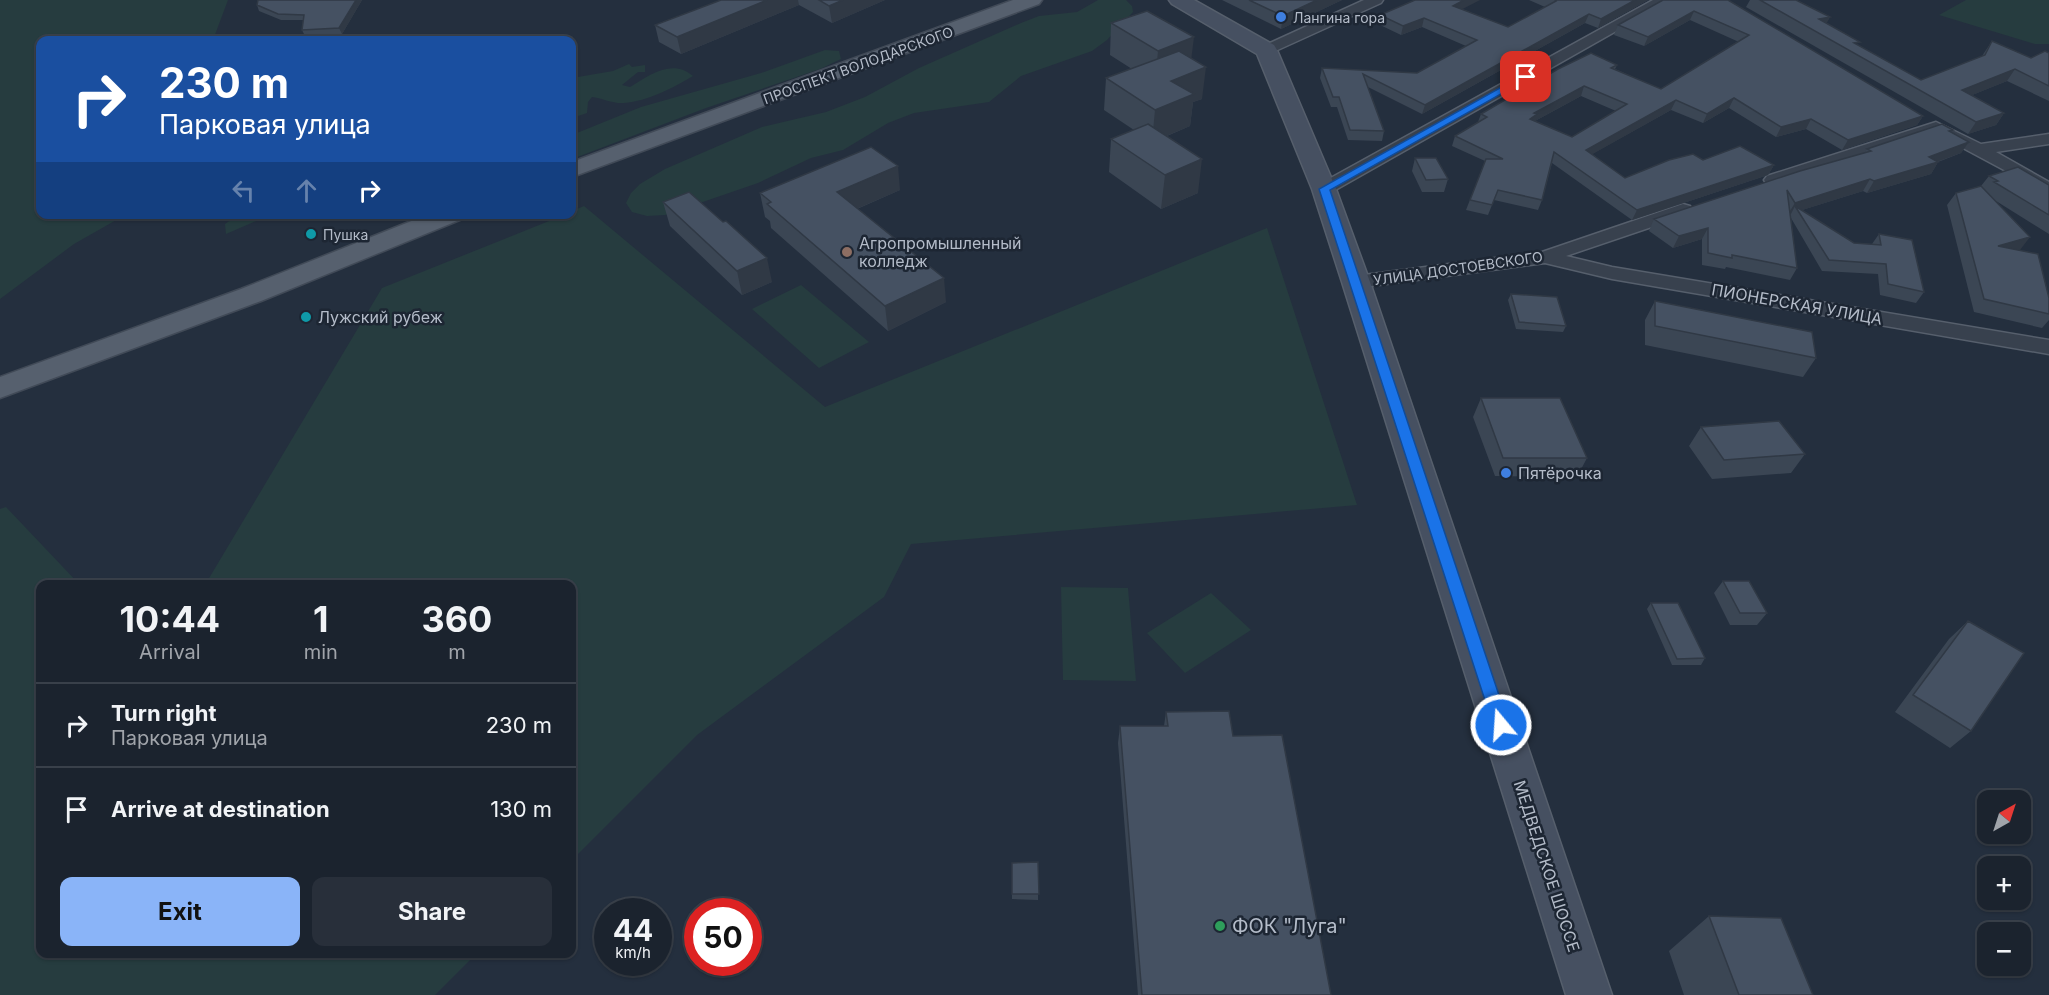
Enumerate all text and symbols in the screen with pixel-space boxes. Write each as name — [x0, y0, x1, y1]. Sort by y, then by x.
place label: Лангина гора — [1293, 9, 1385, 26]
marker: Лангина гора — [1274, 10, 1288, 24]
street label: ПРОСПЕКТ ВОЛОДАРСКОГО — [761, 23, 955, 107]
pin — [1500, 51, 1551, 102]
text: 230 m — [159, 57, 289, 108]
icon: right — [60, 60, 138, 138]
icon: arrive — [1509, 60, 1542, 93]
text: Парковая улица — [159, 108, 371, 141]
icon: left — [227, 174, 260, 207]
icon: ahead — [290, 174, 323, 207]
icon: right — [353, 174, 386, 207]
place label: Пушка — [323, 226, 368, 243]
marker: Пушка — [304, 227, 318, 241]
place label: Агропромышленный колледж — [859, 233, 1021, 271]
marker: Агропромышленный колледж — [840, 245, 854, 259]
street label: УЛИЦА ДОСТОЕВСКОГО — [1372, 248, 1544, 288]
street label: ПИОНЕРСКАЯ УЛИЦА — [1710, 279, 1884, 329]
place label: Лужский рубеж — [318, 307, 443, 327]
marker: Лужский рубеж — [299, 310, 313, 324]
place label: Пятёрочка — [1518, 463, 1602, 483]
marker: Пятёрочка — [1499, 466, 1513, 480]
text: 10:44 — [120, 597, 220, 641]
text: 1 — [313, 597, 329, 641]
text: 360 — [421, 597, 492, 641]
text: Arrival — [139, 640, 201, 664]
text: min — [304, 640, 338, 664]
text: m — [448, 640, 466, 664]
position arrow — [1469, 693, 1533, 757]
text: Turn right — [111, 700, 217, 726]
icon: right — [60, 709, 93, 742]
text: 230 m — [486, 712, 552, 738]
text: Парковая улица — [111, 726, 268, 750]
street label: МЕДВЕДСКОЕ ШОССЕ — [1510, 778, 1584, 954]
north arrow — [1977, 790, 2031, 844]
map controls — [1977, 790, 2031, 976]
icon: arrive — [60, 793, 93, 826]
text: Arrive at destination — [111, 796, 330, 822]
text: 130 m — [490, 796, 552, 822]
button: + — [1977, 856, 2031, 910]
button: Exit — [60, 877, 300, 946]
button: Share — [312, 877, 552, 946]
speed limit sign: 50 — [684, 898, 762, 976]
text: 44 — [613, 912, 653, 948]
place label: ФОК "Луга" — [1232, 914, 1347, 938]
marker: ФОК "Луга" — [1213, 919, 1227, 933]
button: − — [1977, 922, 2031, 976]
text: km/h — [615, 943, 651, 962]

